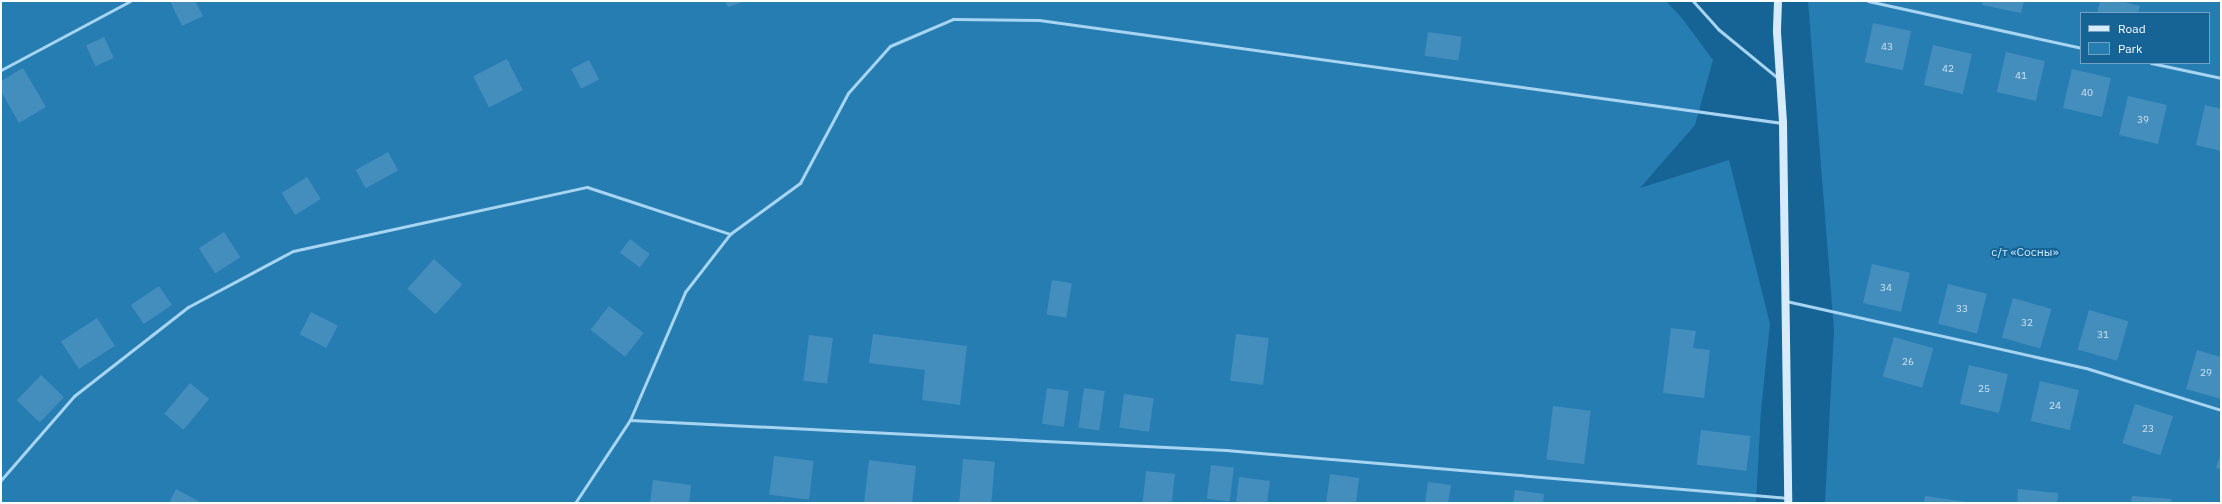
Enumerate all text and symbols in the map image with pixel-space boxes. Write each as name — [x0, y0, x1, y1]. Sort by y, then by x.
legend — [2080, 12, 2210, 64]
text: Road — [2118, 21, 2146, 36]
house number: 43 — [1881, 41, 1893, 53]
text: Park — [2118, 41, 2142, 56]
house number: 42 — [1942, 63, 1954, 75]
house number: 41 — [2015, 70, 2027, 82]
house number: 40 — [2081, 87, 2093, 99]
house number: 39 — [2137, 114, 2149, 126]
park label: с/т «Сосны» — [1991, 245, 2059, 259]
house number: 34 — [1880, 282, 1892, 294]
house number: 33 — [1956, 303, 1968, 315]
house number: 32 — [2021, 317, 2033, 329]
house number: 31 — [2097, 329, 2109, 341]
house number: 26 — [1902, 356, 1914, 368]
house number: 29 — [2200, 367, 2212, 379]
house number: 25 — [1978, 383, 1990, 395]
house number: 24 — [2049, 400, 2061, 412]
house number: 23 — [2142, 423, 2154, 435]

